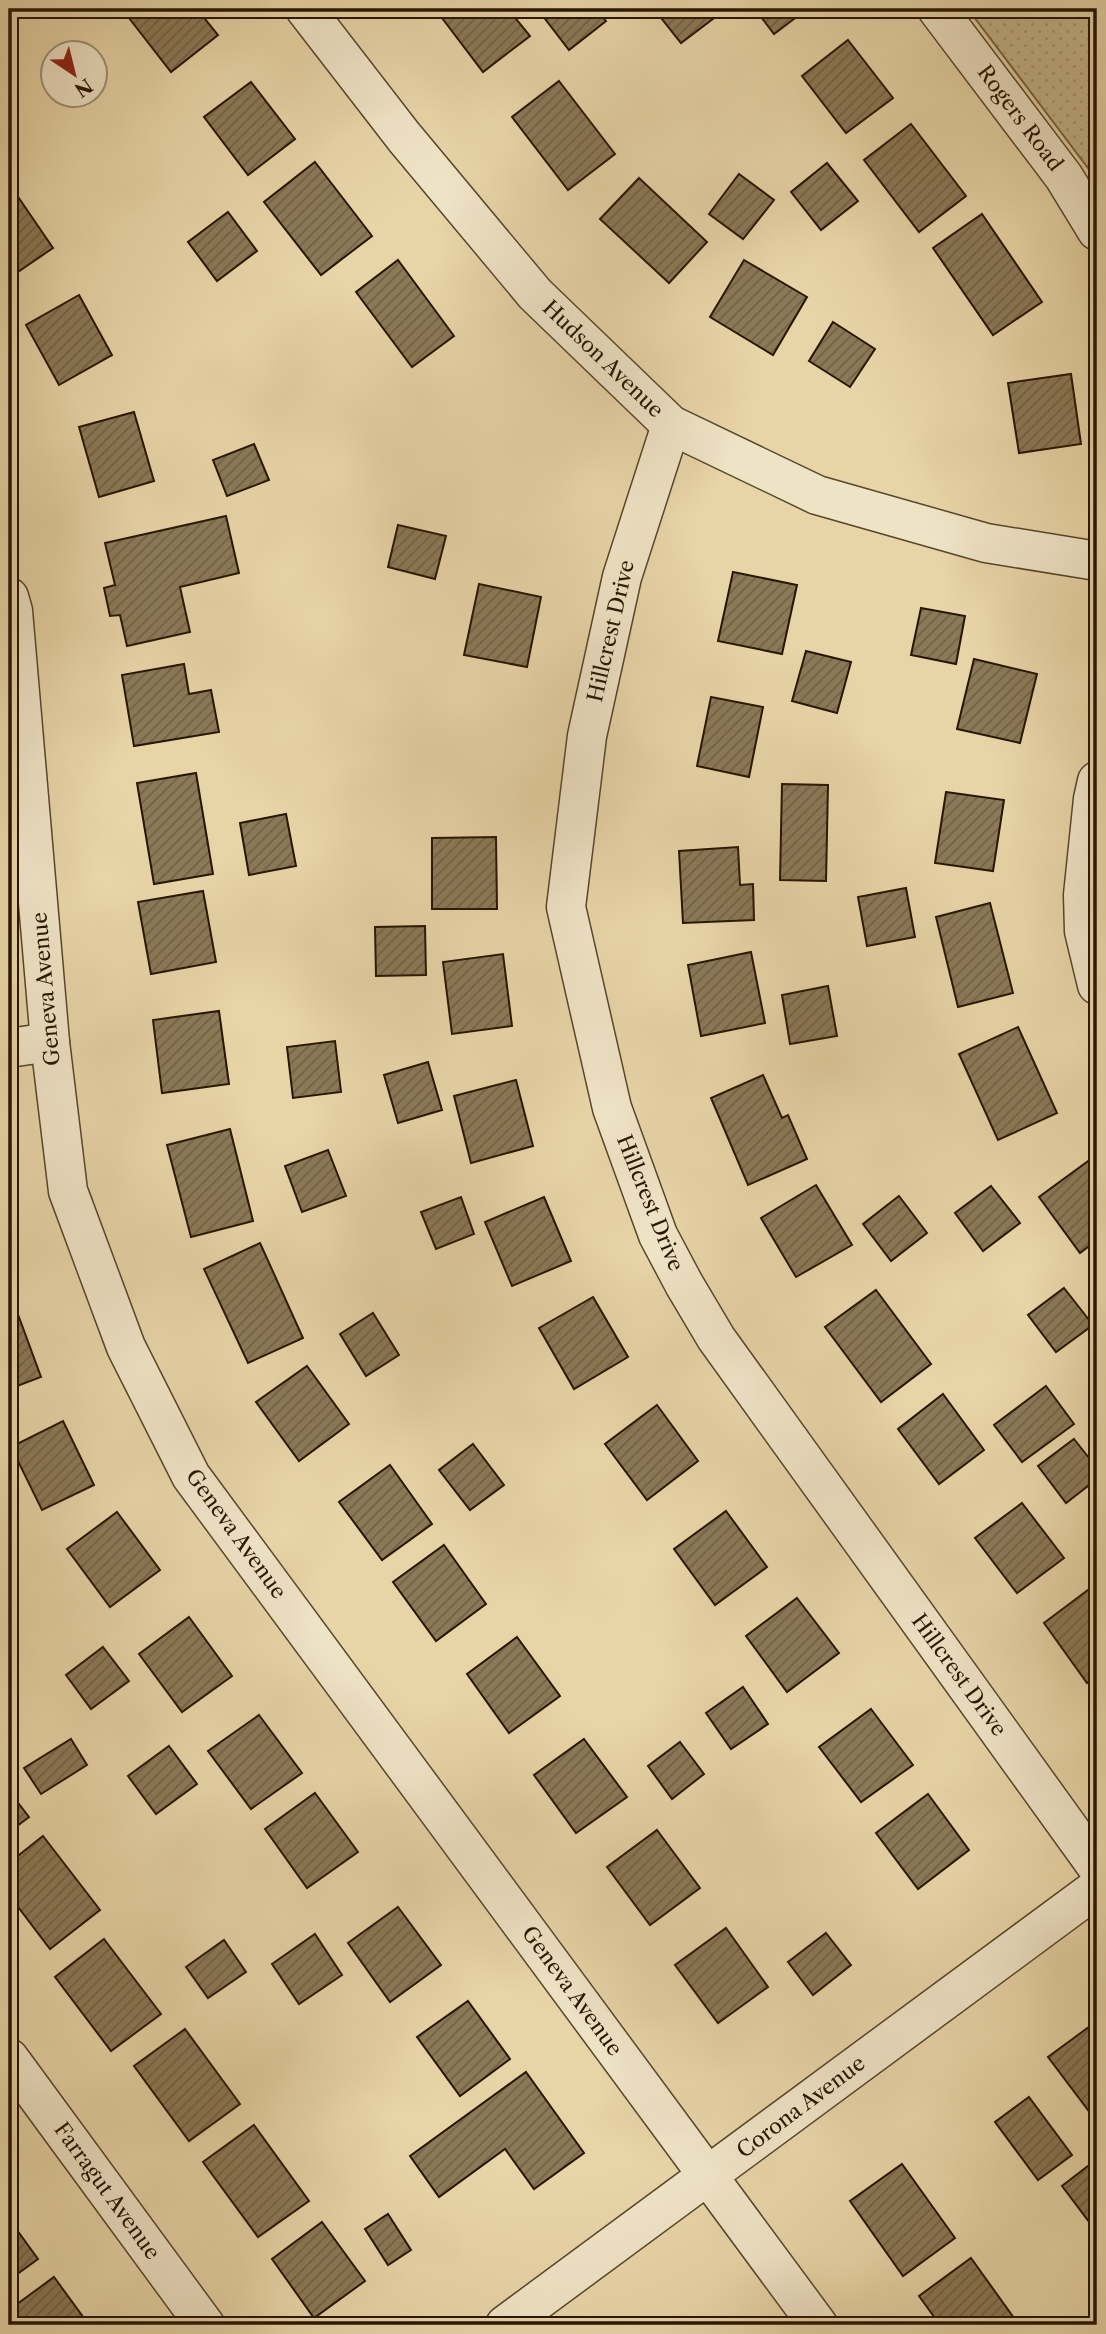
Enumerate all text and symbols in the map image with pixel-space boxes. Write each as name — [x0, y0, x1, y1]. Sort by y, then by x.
north arrow — [38, 38, 108, 108]
street label: Rogers Road — [972, 60, 1069, 176]
text: N — [70, 73, 97, 102]
street label: Hudson Avenue — [538, 295, 669, 422]
street label: Hillcrest Drive — [582, 558, 639, 704]
street label: Geneva Avenue — [26, 911, 65, 1067]
street label: Hillcrest Drive — [612, 1131, 689, 1275]
street label: Geneva Avenue — [181, 1464, 292, 1603]
street label: Hillcrest Drive — [907, 1609, 1012, 1741]
street label: Geneva Avenue — [517, 1921, 628, 2060]
street label: Corona Avenue — [732, 2050, 870, 2163]
street label: Farragut Avenue — [49, 2117, 166, 2264]

